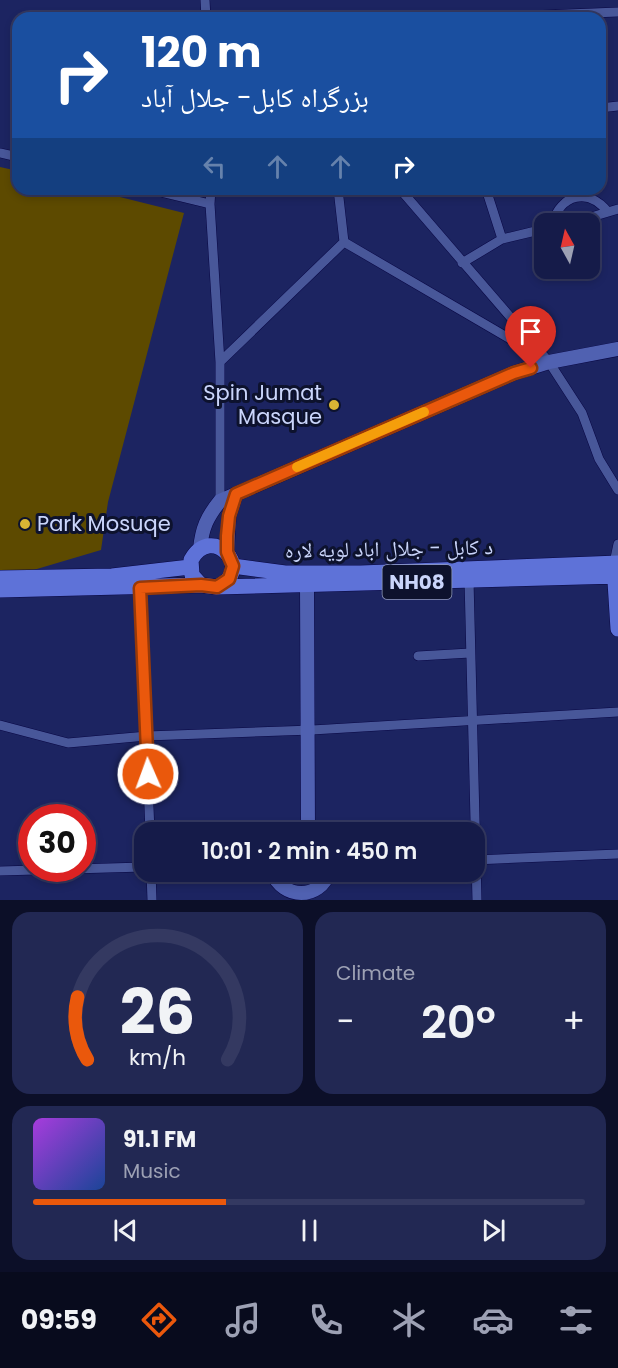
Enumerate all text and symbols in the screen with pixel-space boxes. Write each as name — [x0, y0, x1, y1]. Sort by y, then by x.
text: 120 m — [141, 23, 262, 82]
icon: right — [42, 36, 120, 114]
text: بزرگراه کابل- جلال آباد — [141, 79, 369, 116]
icon: left — [198, 150, 231, 183]
icon: ahead — [261, 150, 294, 183]
icon: ahead — [324, 150, 357, 183]
icon: right — [387, 150, 420, 183]
north arrow — [534, 213, 600, 279]
map controls — [534, 213, 600, 279]
pin — [505, 306, 556, 368]
icon: arrive — [514, 315, 547, 348]
place label: Spin Jumat Masque — [203, 378, 322, 431]
marker: Spin Jumat Masque — [327, 398, 341, 412]
place label: Park Mosuqe — [37, 509, 171, 538]
marker: Park Mosuqe — [18, 517, 32, 531]
street label: د کابل - جلال اباد لویه لاره — [285, 532, 493, 565]
road number: NH08 — [382, 565, 452, 599]
position arrow — [116, 742, 180, 806]
speed limit sign: 30 — [18, 804, 96, 882]
text: 10:01 · 2 min · 450 m — [202, 836, 417, 867]
text: Climate — [336, 959, 415, 987]
text: 26 — [120, 968, 195, 1056]
text: 20° — [421, 991, 496, 1054]
text: − — [336, 998, 354, 1045]
text: + — [562, 998, 585, 1045]
text: km/h — [129, 1042, 186, 1073]
text: 91.1 FM — [123, 1124, 196, 1155]
text: Music — [123, 1157, 181, 1185]
icon: previous — [109, 1214, 142, 1247]
icon: pause — [293, 1214, 326, 1247]
icon: next — [477, 1214, 510, 1247]
icon: directions — [138, 1299, 180, 1341]
icon: music — [222, 1299, 264, 1341]
icon: phone — [305, 1299, 347, 1341]
icon: climate — [388, 1299, 430, 1341]
icon: car — [472, 1299, 514, 1341]
icon: filters — [555, 1299, 597, 1341]
text: 09:59 — [21, 1301, 97, 1338]

